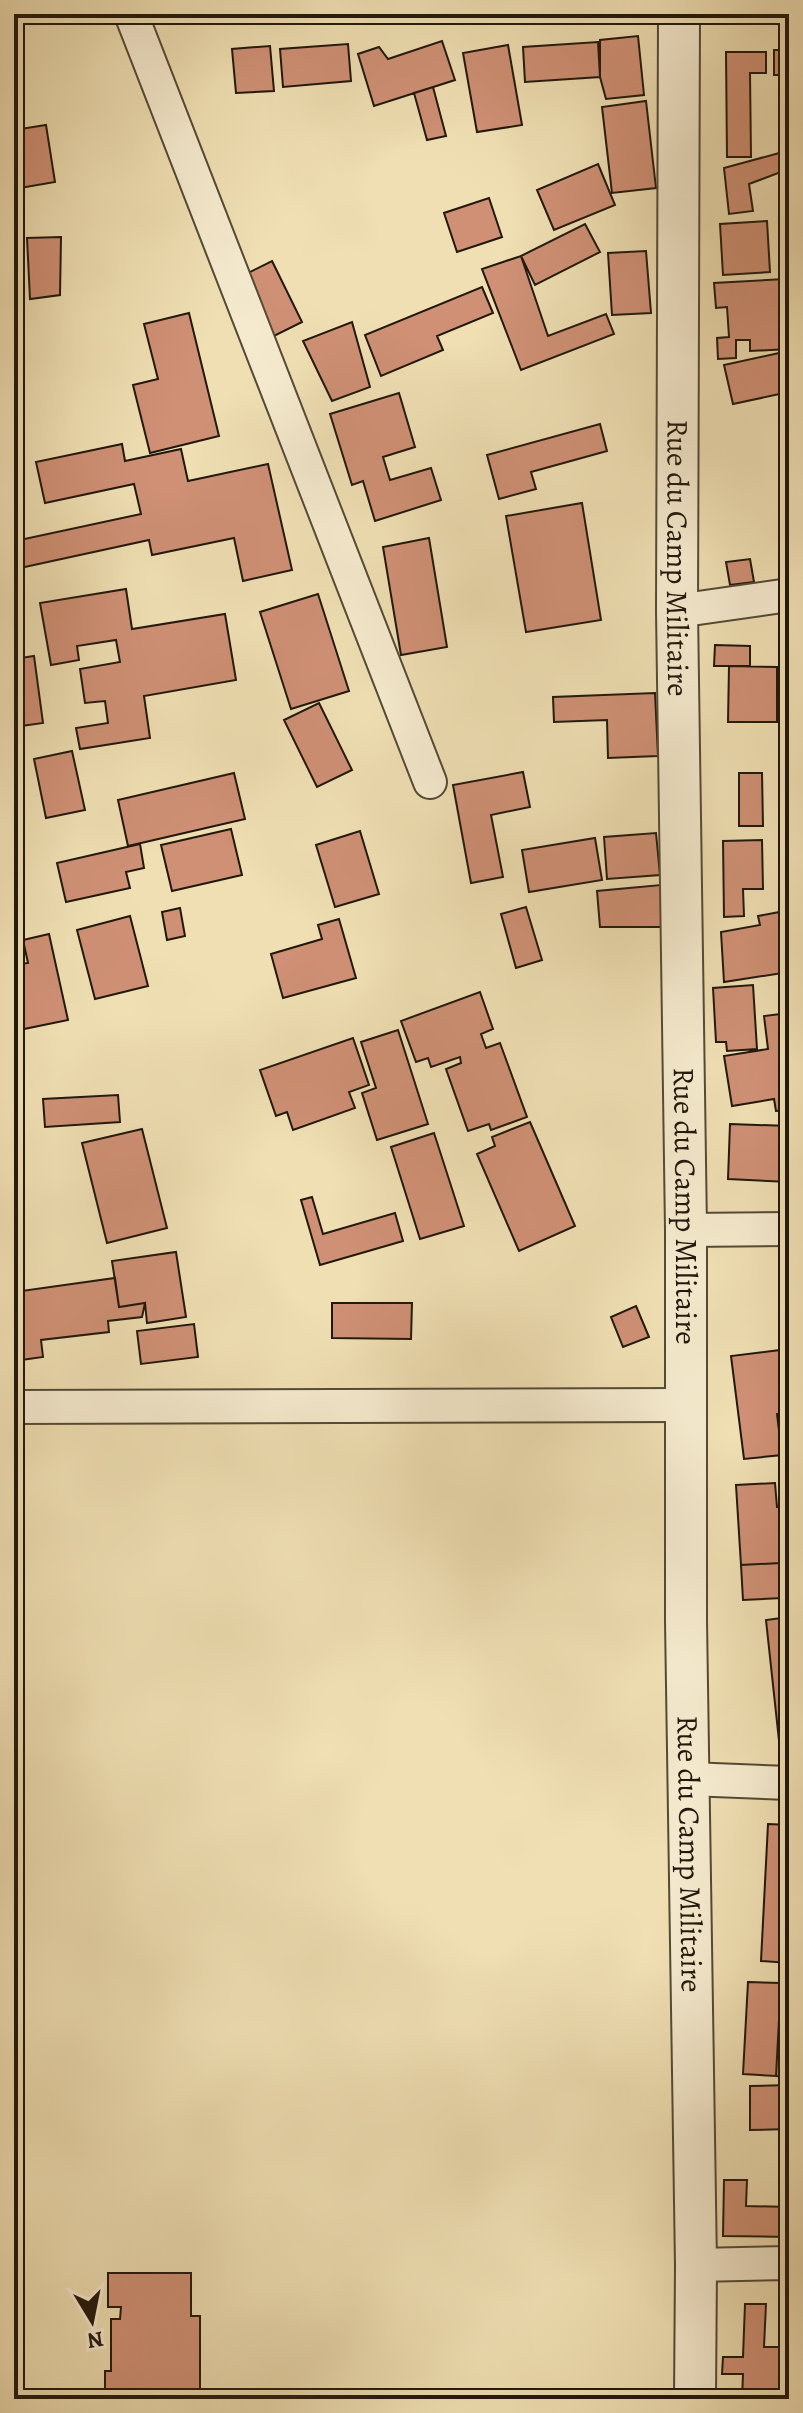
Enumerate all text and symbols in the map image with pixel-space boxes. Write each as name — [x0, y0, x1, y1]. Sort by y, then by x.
street label: Rue du Camp Militaire — [657, 419, 698, 697]
street label: Rue du Camp Militaire — [664, 1067, 706, 1345]
street label: Rue du Camp Militaire — [667, 1715, 712, 1993]
north arrow — [52, 2281, 132, 2361]
text: N — [85, 2324, 106, 2356]

